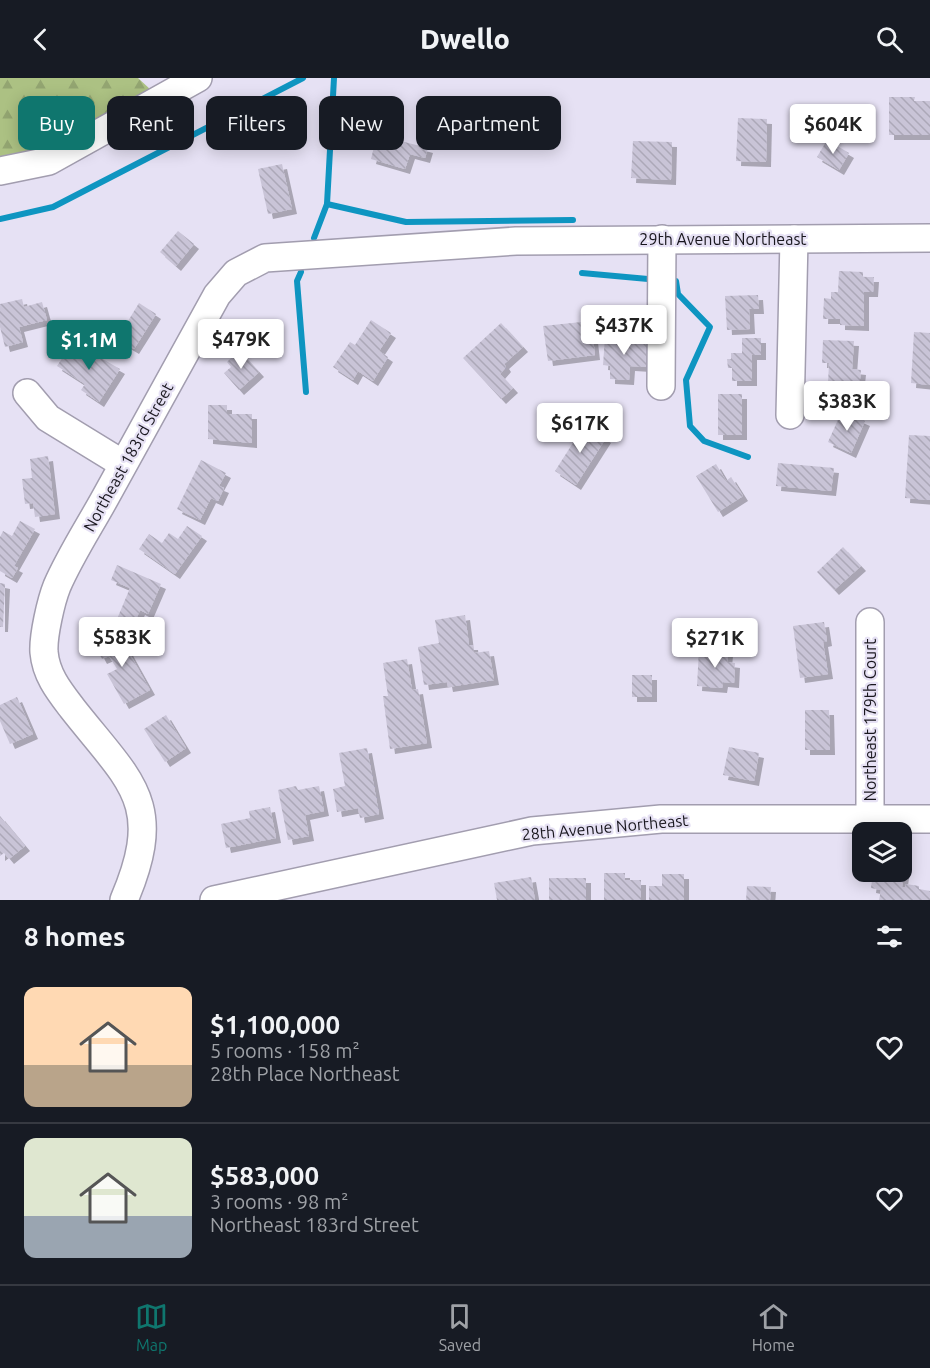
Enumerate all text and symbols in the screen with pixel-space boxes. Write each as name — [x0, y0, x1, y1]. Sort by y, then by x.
icon: back — [24, 23, 57, 56]
icon: search — [873, 23, 906, 56]
text: Dwello — [420, 24, 510, 54]
chip: Buy — [18, 96, 95, 150]
chip: Rent — [107, 96, 194, 150]
chip: Filters — [206, 96, 307, 150]
chip: New — [319, 96, 404, 150]
chip: Apartment — [416, 96, 561, 150]
pin: $604K — [791, 104, 875, 155]
text: $604K — [804, 112, 862, 135]
street label: 29th Avenue Northeast — [639, 230, 807, 248]
pin: $437K — [582, 305, 666, 356]
text: $437K — [595, 313, 653, 336]
pin: $479K — [199, 319, 283, 370]
pin: $1.1M — [47, 320, 131, 371]
text: $479K — [212, 327, 270, 350]
text: $1.1M — [61, 328, 117, 351]
street label: Northeast 183rd Street — [80, 379, 177, 534]
pin: $383K — [805, 381, 889, 432]
text: $383K — [818, 389, 876, 412]
pin: $617K — [538, 403, 622, 454]
text: $617K — [551, 411, 609, 434]
pin: $583K — [80, 617, 164, 668]
pin: $271K — [673, 618, 757, 669]
text: $583K — [93, 625, 151, 648]
text: $271K — [686, 626, 744, 649]
street label: Northeast 179th Court — [861, 638, 879, 802]
street label: 28th Avenue Northeast — [521, 811, 690, 843]
map controls — [852, 822, 912, 882]
button: layers — [852, 822, 912, 882]
icon: filters — [873, 920, 906, 953]
text: 8 homes — [24, 922, 125, 951]
text: $1,100,000 — [210, 1010, 340, 1039]
icon: home — [72, 1011, 144, 1083]
icon: heart — [873, 1031, 906, 1064]
text: 5 rooms · 158 m² — [210, 1039, 360, 1062]
text: 28th Place Northeast — [210, 1062, 400, 1085]
text: $583,000 — [210, 1161, 319, 1190]
icon: home — [72, 1162, 144, 1234]
icon: heart — [873, 1182, 906, 1215]
text: 3 rooms · 98 m² — [210, 1190, 348, 1213]
text: Northeast 183rd Street — [210, 1213, 419, 1236]
tab: Map — [135, 1300, 168, 1354]
tab: Saved — [439, 1300, 481, 1354]
tab: Home — [752, 1300, 795, 1354]

